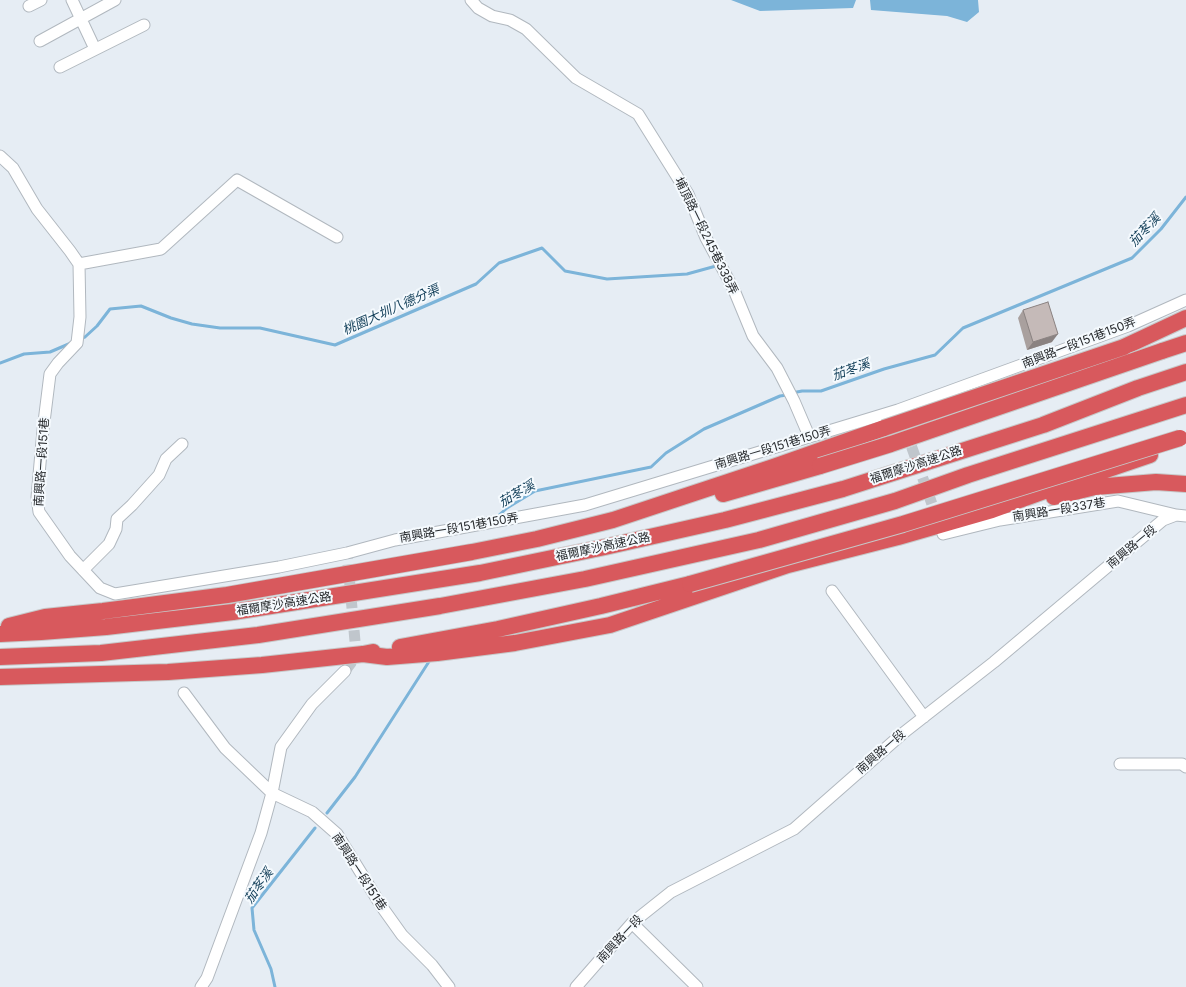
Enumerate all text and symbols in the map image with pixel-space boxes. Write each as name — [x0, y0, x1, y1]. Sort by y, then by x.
street label: 埔頂路一段245巷338弄 — [671, 175, 741, 297]
water label: 茄苳溪 — [1126, 210, 1164, 250]
water label: 桃園大圳八德分渠 — [340, 282, 442, 338]
street label: 南興路一段151巷150弄 — [1020, 315, 1138, 371]
water label: 茄苳溪 — [830, 356, 872, 384]
street label: 南興路一段151巷 — [32, 417, 52, 507]
street label: 南興路一段151巷150弄 — [713, 423, 833, 473]
street label: 福爾摩沙高速公路 — [868, 443, 964, 487]
water label: 茄苳溪 — [496, 477, 538, 511]
street label: 南興路一段337巷 — [1012, 496, 1106, 524]
street label: 南興路一段151巷150弄 — [398, 510, 520, 546]
street label: 南興路一段 — [1104, 522, 1160, 572]
street label: 福爾摩沙高速公路 — [555, 530, 651, 564]
street label: 福爾摩沙高速公路 — [235, 589, 333, 619]
street label: 南興路一段 — [854, 727, 908, 777]
street label: 南興路一段151巷 — [329, 831, 389, 913]
water label: 茄苳溪 — [241, 866, 277, 906]
street label: 南興路一段 — [594, 912, 646, 966]

